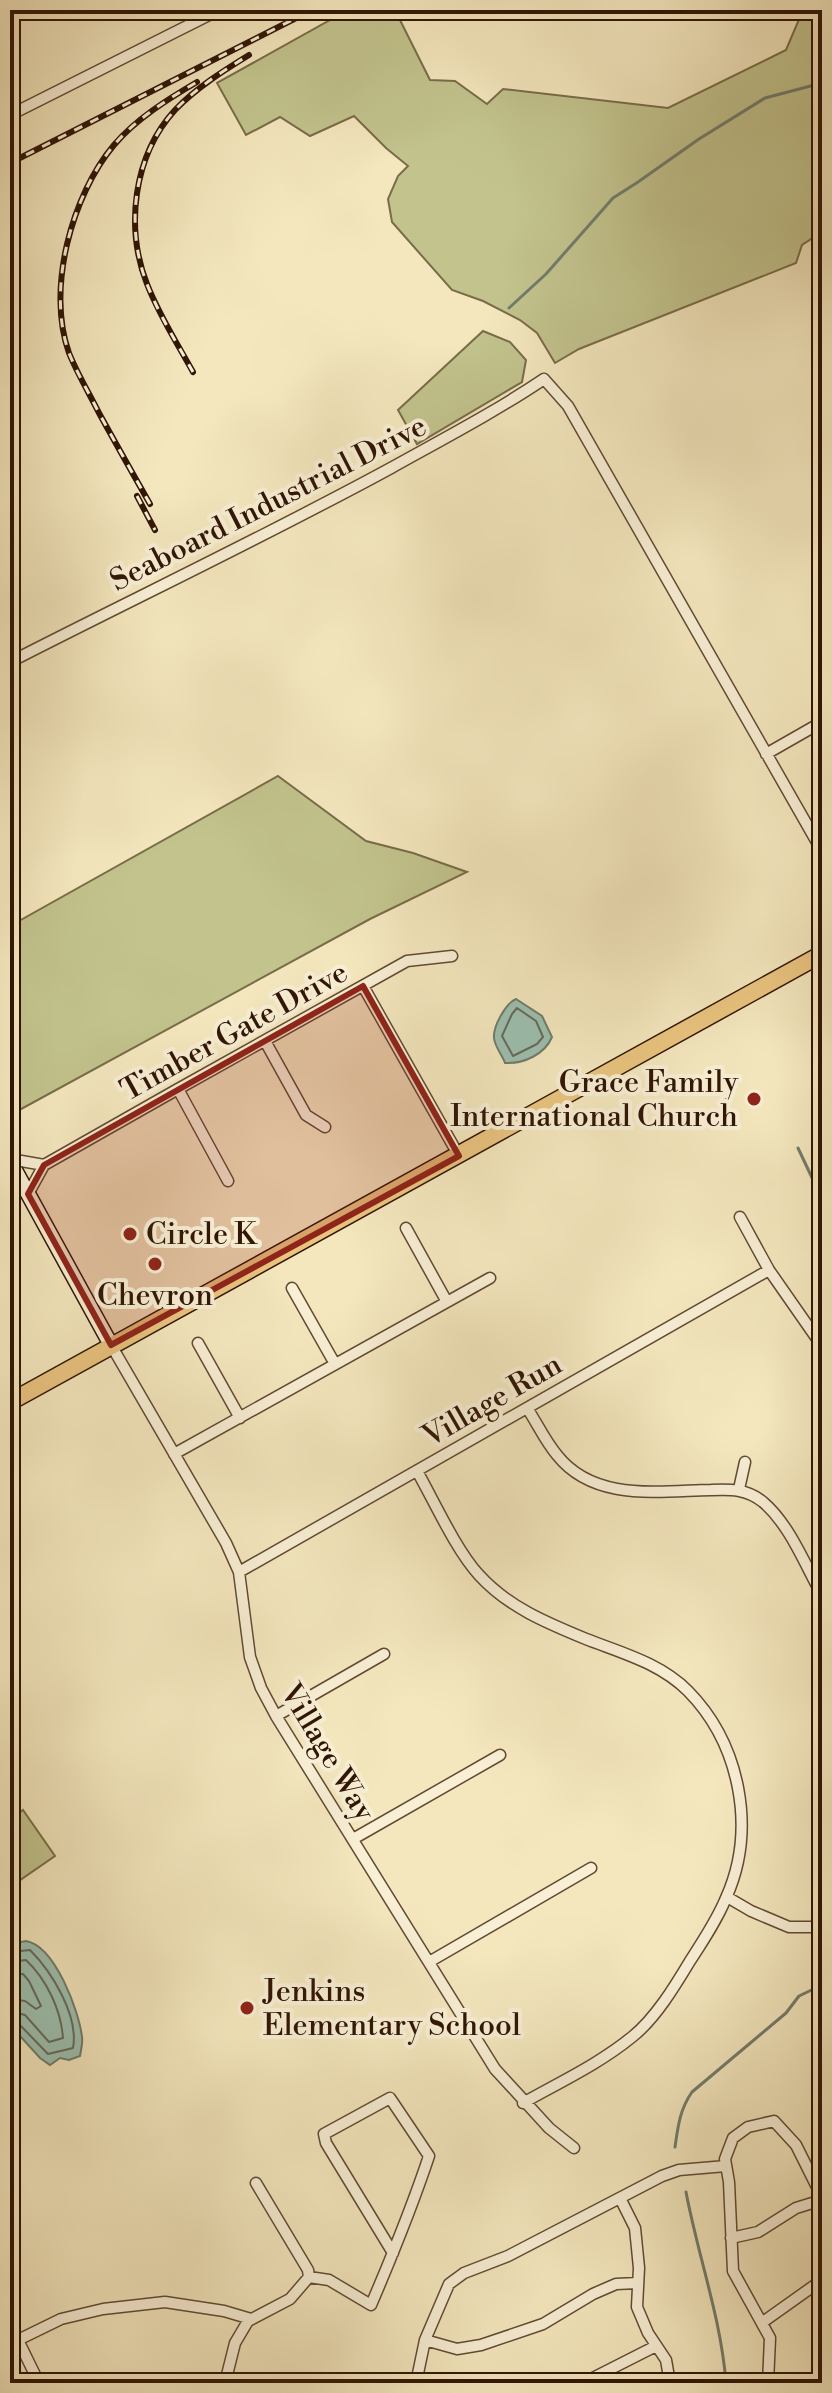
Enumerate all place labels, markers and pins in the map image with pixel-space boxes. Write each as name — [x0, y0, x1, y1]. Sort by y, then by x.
place label: Grace Family International Church — [450, 1064, 738, 1136]
marker: Grace Family International Church — [745, 1090, 763, 1108]
place label: Circle K — [146, 1216, 258, 1254]
marker: Circle K — [121, 1225, 139, 1243]
marker: Chevron — [146, 1255, 164, 1273]
place label: Chevron — [97, 1277, 213, 1315]
place label: Jenkins Elementary School — [262, 1973, 521, 2045]
marker: Jenkins Elementary School — [238, 1999, 256, 2017]

